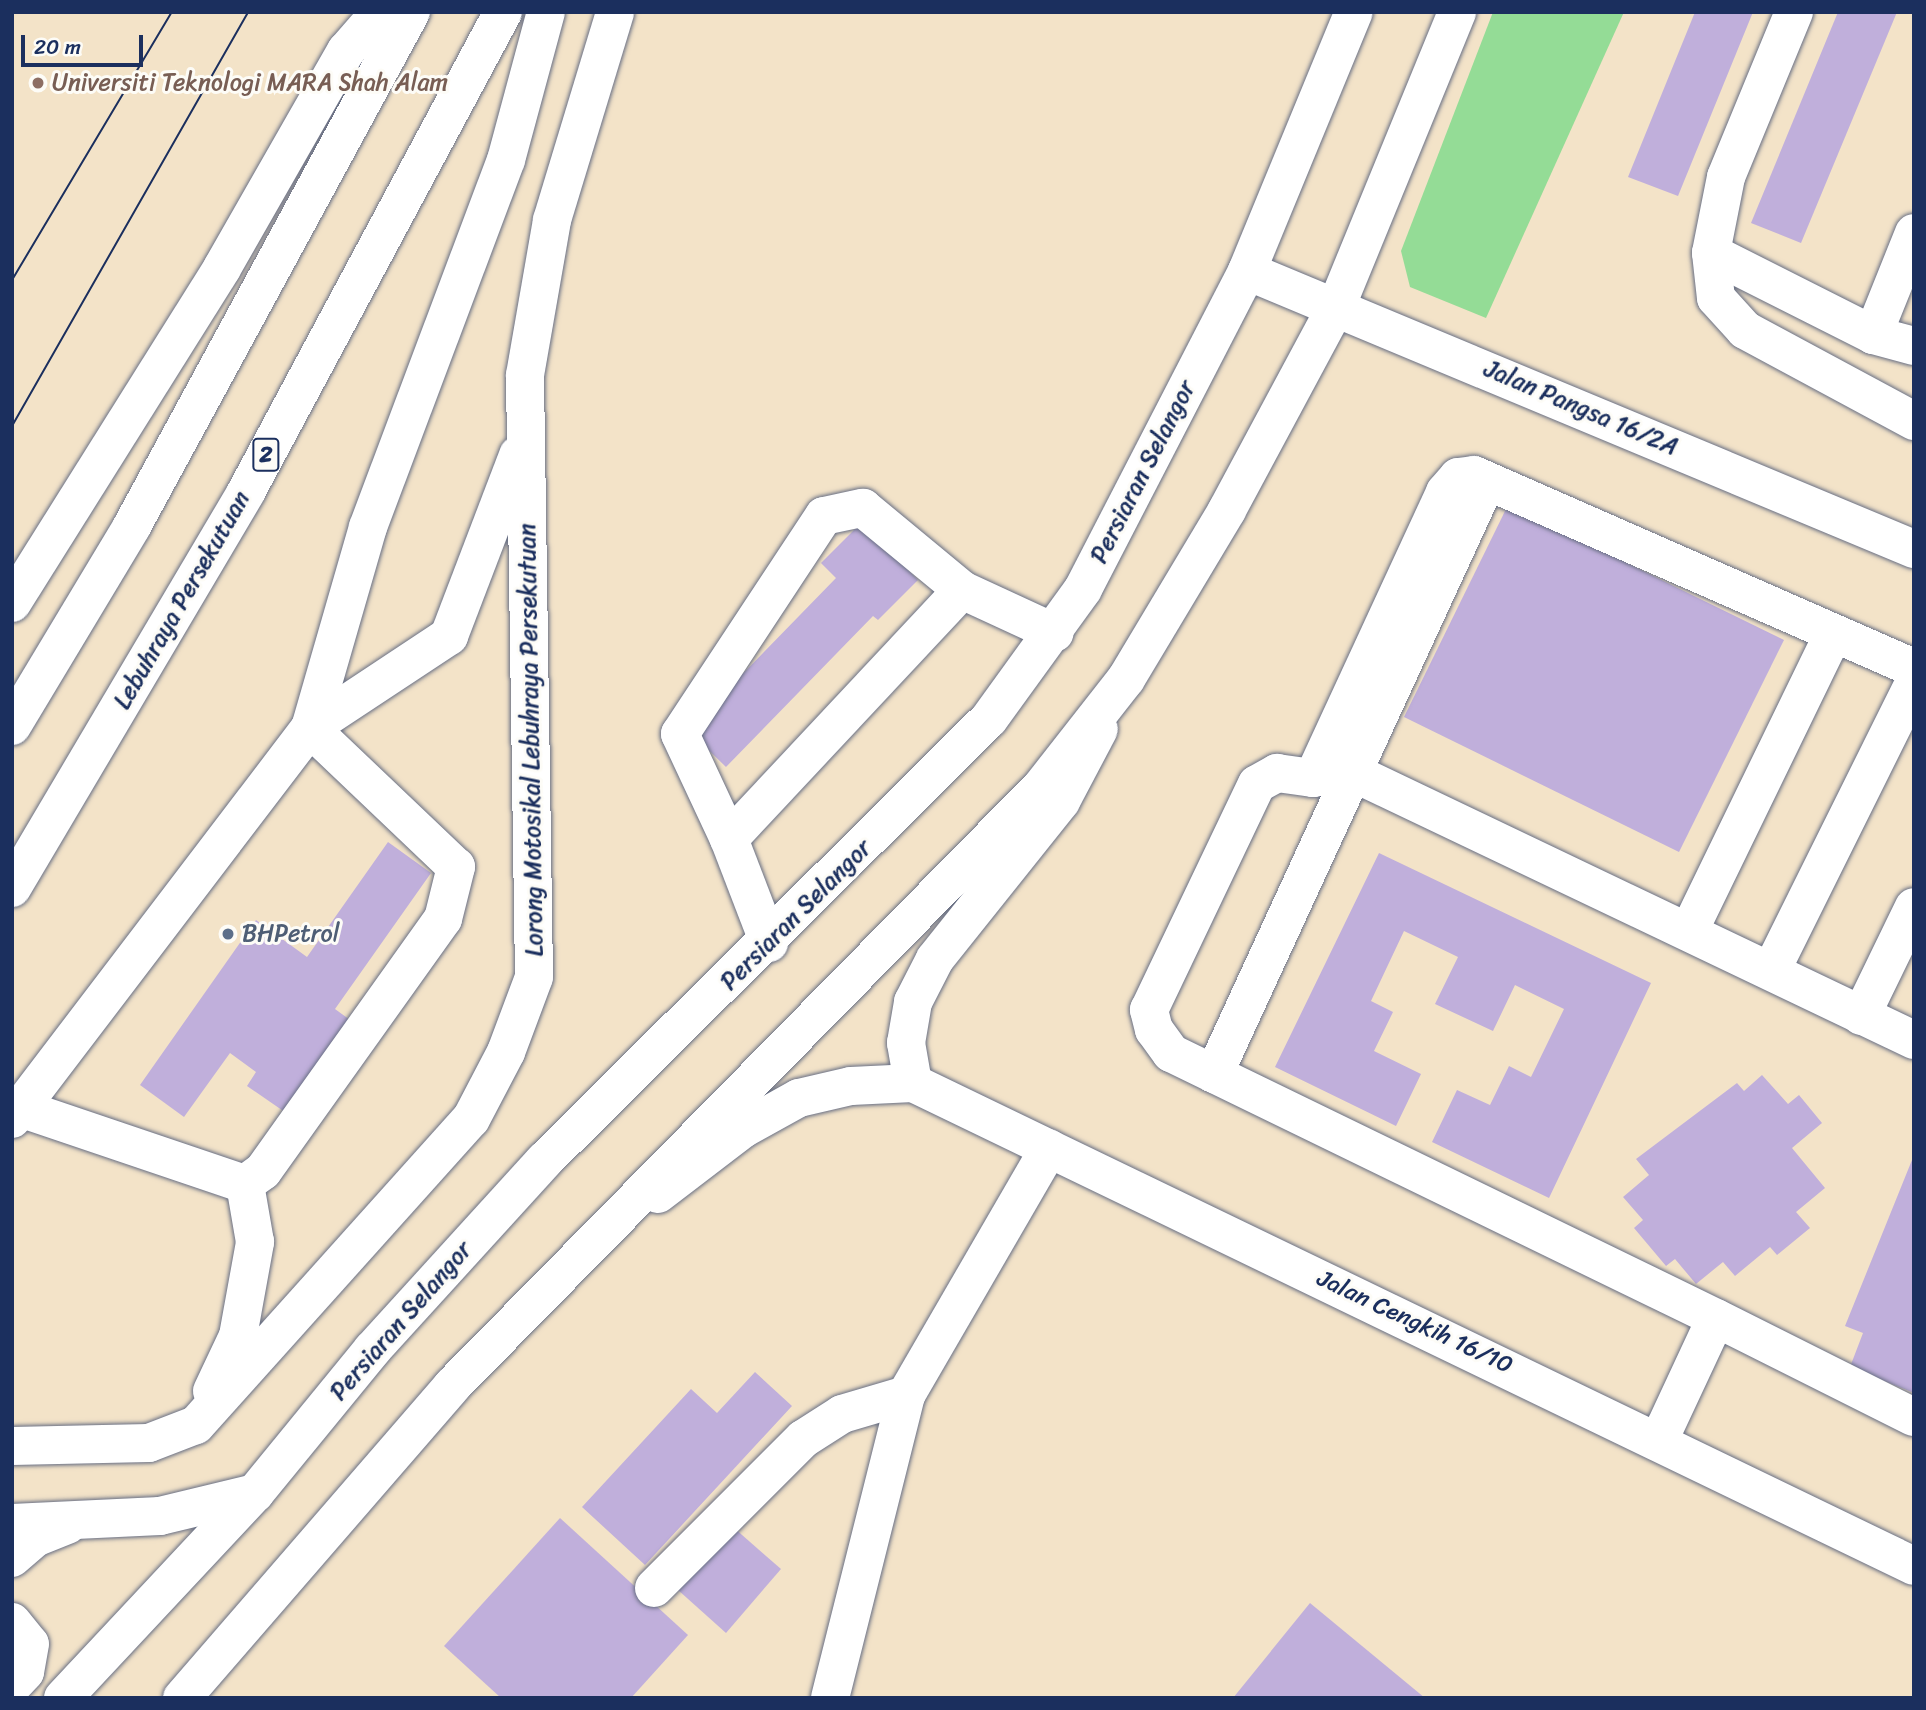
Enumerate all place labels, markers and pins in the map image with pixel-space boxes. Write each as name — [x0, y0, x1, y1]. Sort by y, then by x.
place label: Universiti Teknologi MARA Shah Alam — [52, 69, 450, 97]
marker: Universiti Teknologi MARA Shah Alam — [30, 75, 46, 91]
place label: BHPetrol — [242, 920, 340, 948]
marker: BHPetrol — [220, 926, 236, 942]

